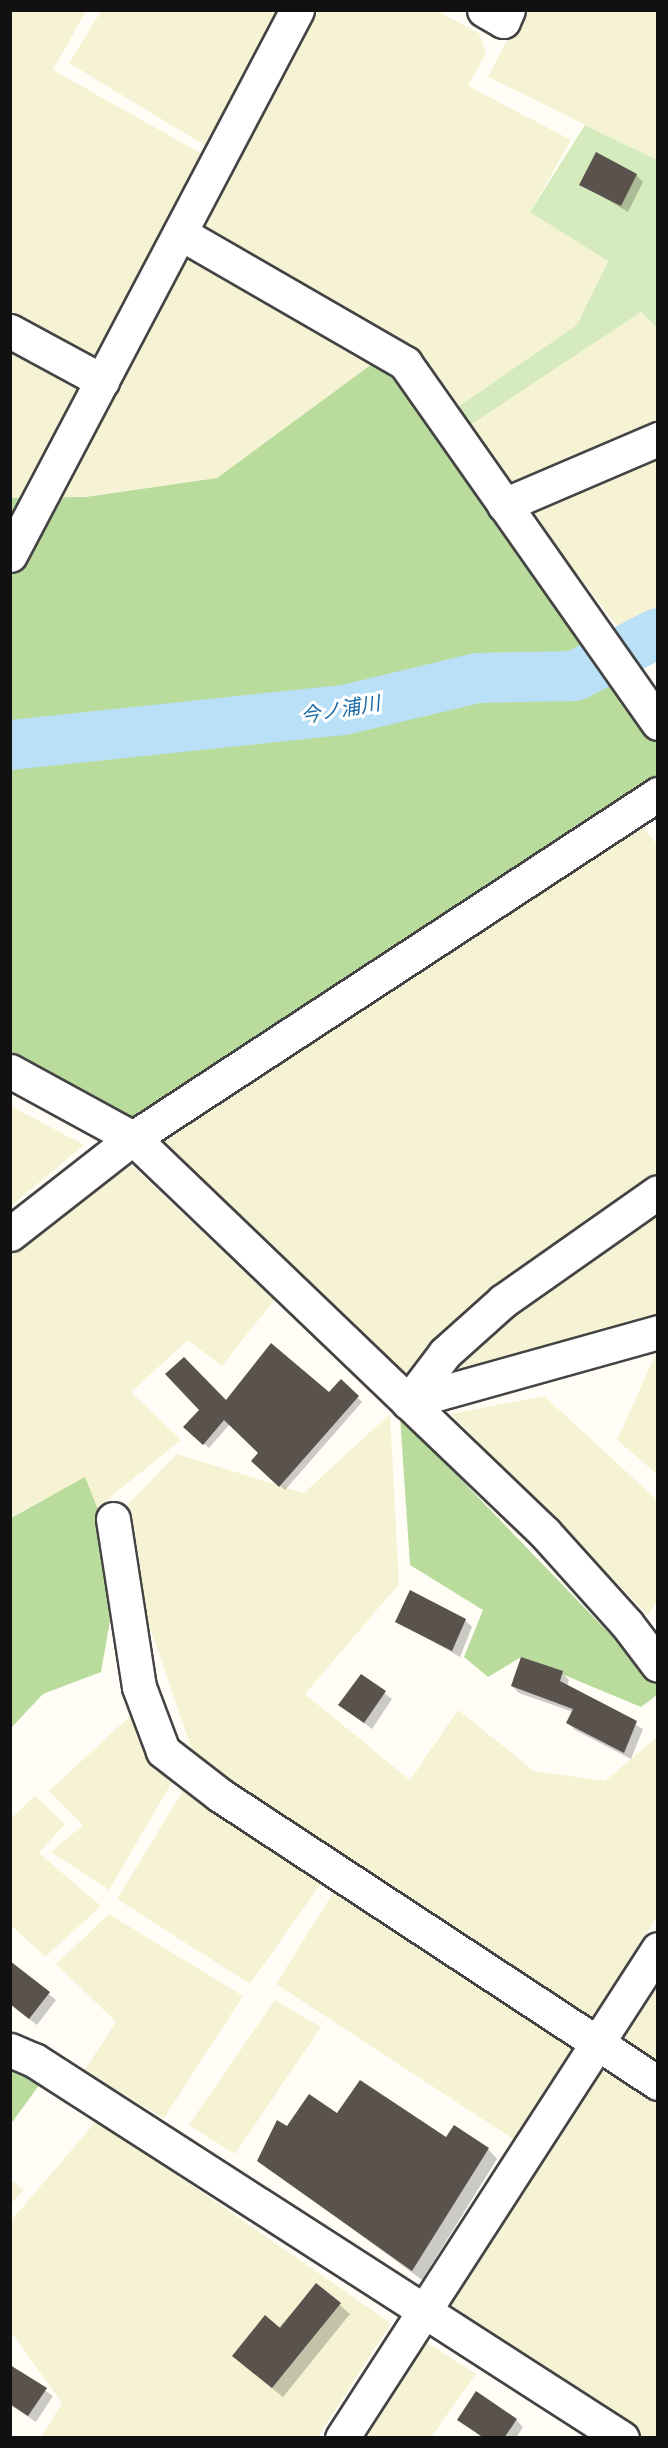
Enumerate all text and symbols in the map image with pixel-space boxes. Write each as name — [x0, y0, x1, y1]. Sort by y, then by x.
water label: 今ノ浦川 — [299, 689, 381, 727]

